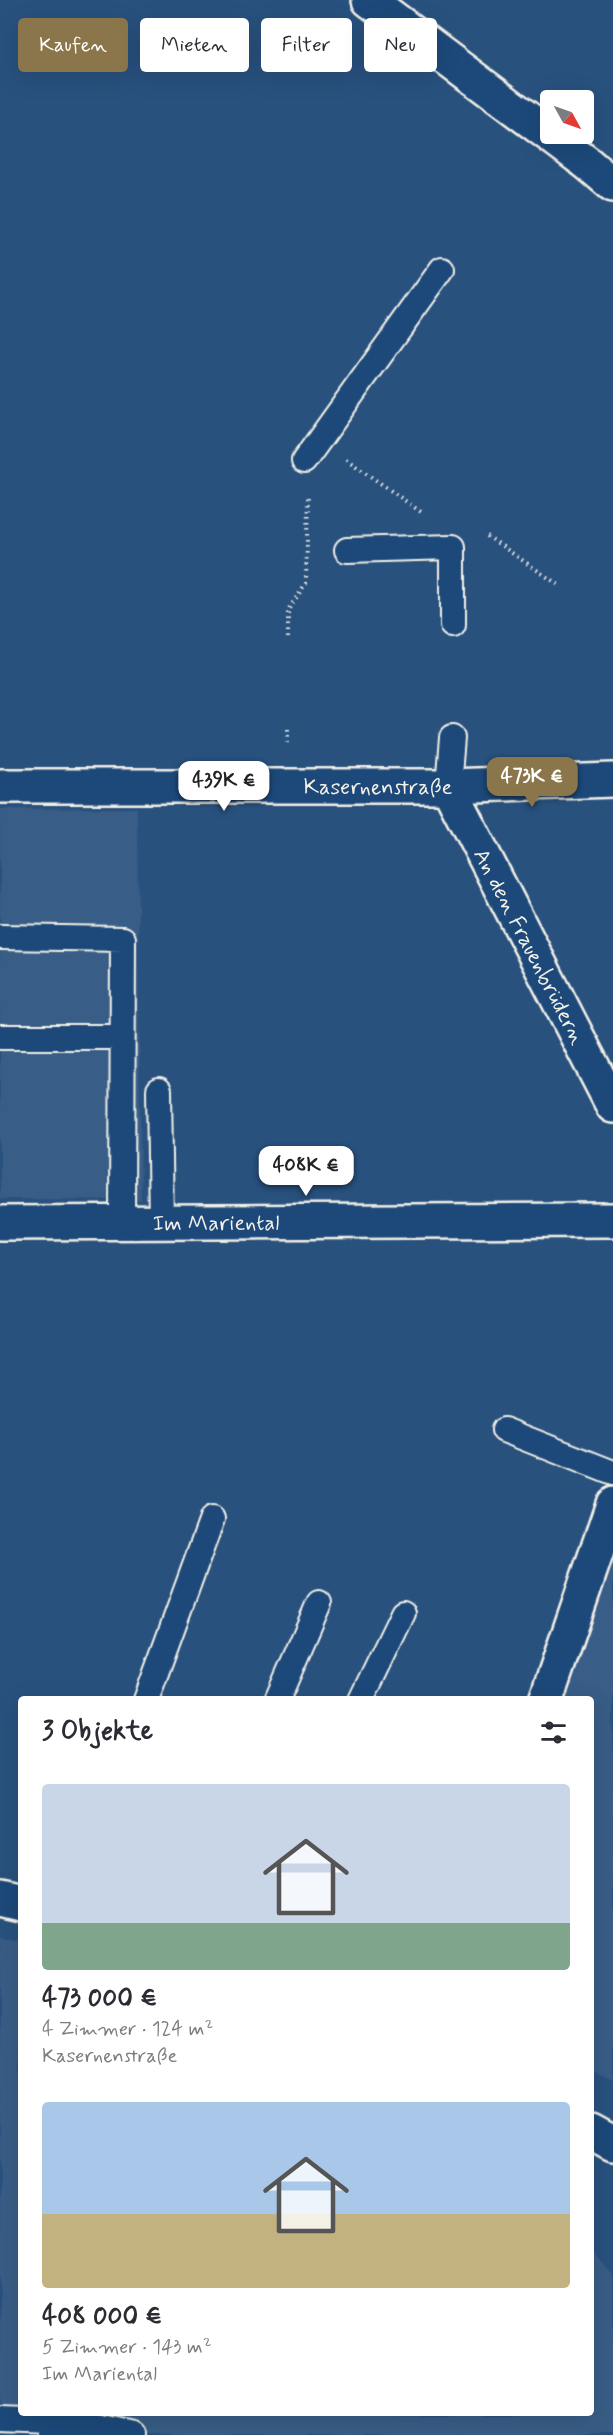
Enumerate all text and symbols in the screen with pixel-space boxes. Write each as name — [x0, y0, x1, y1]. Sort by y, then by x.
chip: Kaufen — [18, 18, 128, 72]
chip: Mieten — [140, 18, 249, 72]
chip: Filter — [261, 18, 352, 72]
chip: Neu — [364, 18, 437, 72]
north arrow — [540, 90, 594, 144]
map controls — [540, 90, 594, 144]
pin: 473K € — [483, 757, 581, 808]
pin: 439K € — [175, 761, 273, 812]
text: 473K € — [501, 763, 563, 790]
text: 439K € — [192, 767, 256, 794]
street label: Kasernenstraße — [304, 774, 453, 802]
street label: An den Frauenbrüdern — [467, 844, 591, 1050]
pin: 408K € — [257, 1146, 355, 1197]
text: 408K € — [273, 1152, 339, 1179]
street label: Im Mariental — [153, 1210, 279, 1238]
text: 3 Objekte — [42, 1715, 153, 1749]
icon: filters — [537, 1716, 570, 1749]
icon: home — [252, 1823, 360, 1931]
text: 473 000 € — [42, 1982, 157, 2016]
text: 4 Zimmer · 124 m² — [42, 2016, 213, 2043]
text: Kasernenstraße — [42, 2043, 177, 2070]
icon: home — [252, 2141, 360, 2249]
text: 408 000 € — [42, 2300, 162, 2334]
text: 5 Zimmer · 143 m² — [42, 2334, 212, 2361]
text: Im Mariental — [42, 2361, 157, 2388]

